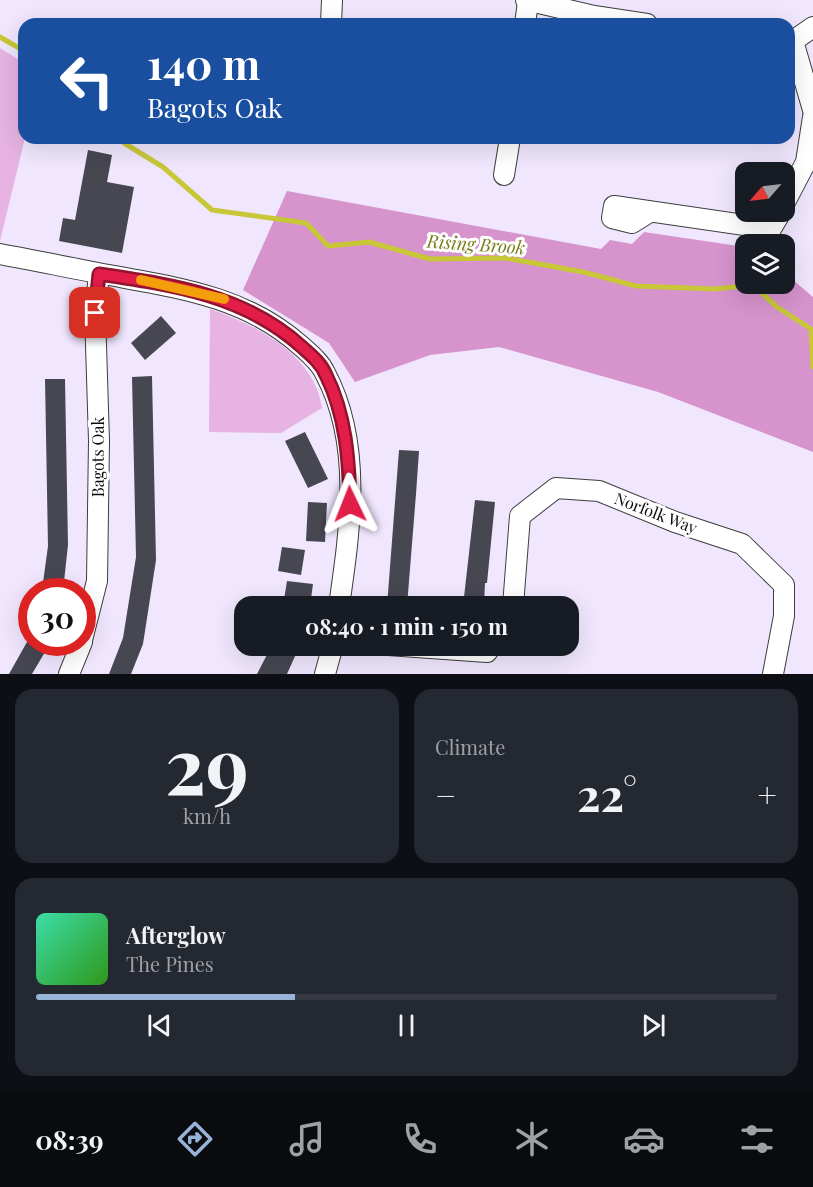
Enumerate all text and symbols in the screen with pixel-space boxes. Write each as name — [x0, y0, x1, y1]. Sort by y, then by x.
text: 140 m — [147, 35, 260, 91]
icon: left — [48, 42, 126, 120]
text: Bagots Oak — [147, 89, 283, 125]
north arrow — [735, 162, 795, 222]
map controls — [735, 162, 795, 294]
water label: Rising Brook — [425, 229, 526, 259]
button: layers — [735, 234, 795, 294]
pin — [69, 287, 120, 338]
icon: arrive — [78, 296, 111, 329]
street label: Bagots Oak — [87, 417, 108, 497]
position arrow — [318, 472, 382, 536]
street label: Norfolk Way — [612, 487, 700, 538]
speed limit sign: 30 — [18, 578, 96, 656]
text: 08:40 · 1 min · 150 m — [305, 611, 508, 641]
text: 29 — [165, 711, 249, 815]
text: Climate — [435, 733, 505, 760]
text: 22° — [577, 763, 637, 823]
text: − — [435, 772, 456, 816]
text: + — [758, 772, 777, 816]
text: km/h — [183, 802, 231, 829]
text: Afterglow — [126, 920, 226, 950]
text: The Pines — [126, 950, 214, 977]
icon: previous — [143, 1009, 176, 1042]
icon: pause — [390, 1009, 423, 1042]
icon: next — [637, 1009, 670, 1042]
icon: directions — [174, 1118, 216, 1160]
icon: music — [286, 1118, 328, 1160]
icon: phone — [399, 1118, 441, 1160]
icon: climate — [511, 1118, 553, 1160]
icon: car — [623, 1118, 665, 1160]
icon: filters — [736, 1118, 778, 1160]
text: 08:39 — [35, 1121, 104, 1157]

